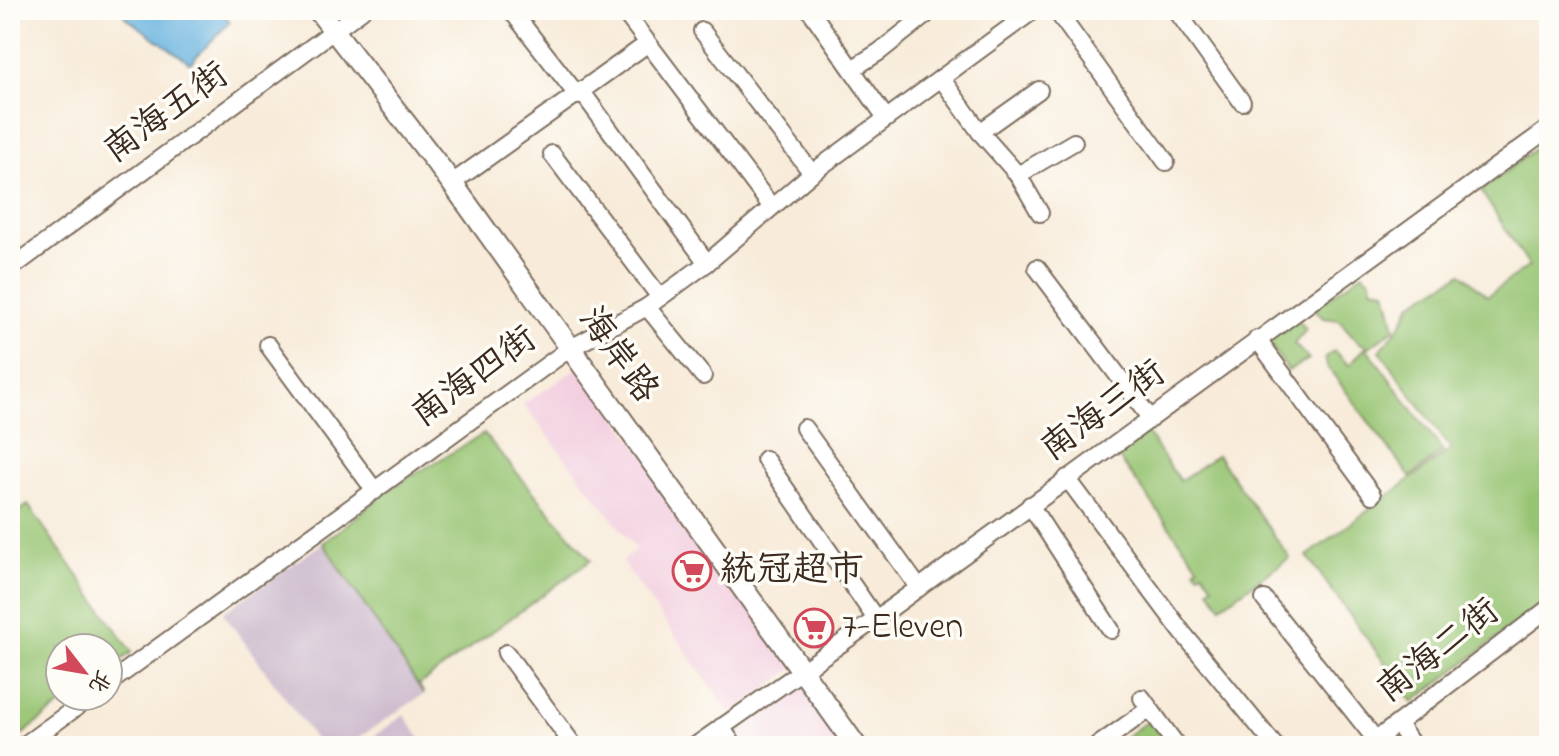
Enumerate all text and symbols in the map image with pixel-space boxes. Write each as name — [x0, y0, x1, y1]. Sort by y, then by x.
street label: 南海五街 — [93, 50, 241, 178]
street label: 海岸路 — [564, 297, 670, 415]
street label: 南海四街 — [401, 314, 549, 442]
street label: 南海三街 — [1030, 348, 1178, 476]
place label: 統冠超市 — [720, 545, 864, 598]
supermarket icon: 統冠超市 — [671, 550, 713, 592]
street label: 南海二街 — [1366, 587, 1512, 717]
place label: 7-Eleven — [842, 602, 963, 655]
supermarket icon: 7-Eleven — [793, 607, 835, 649]
north arrow — [44, 632, 124, 712]
text: 北 — [79, 663, 118, 698]

